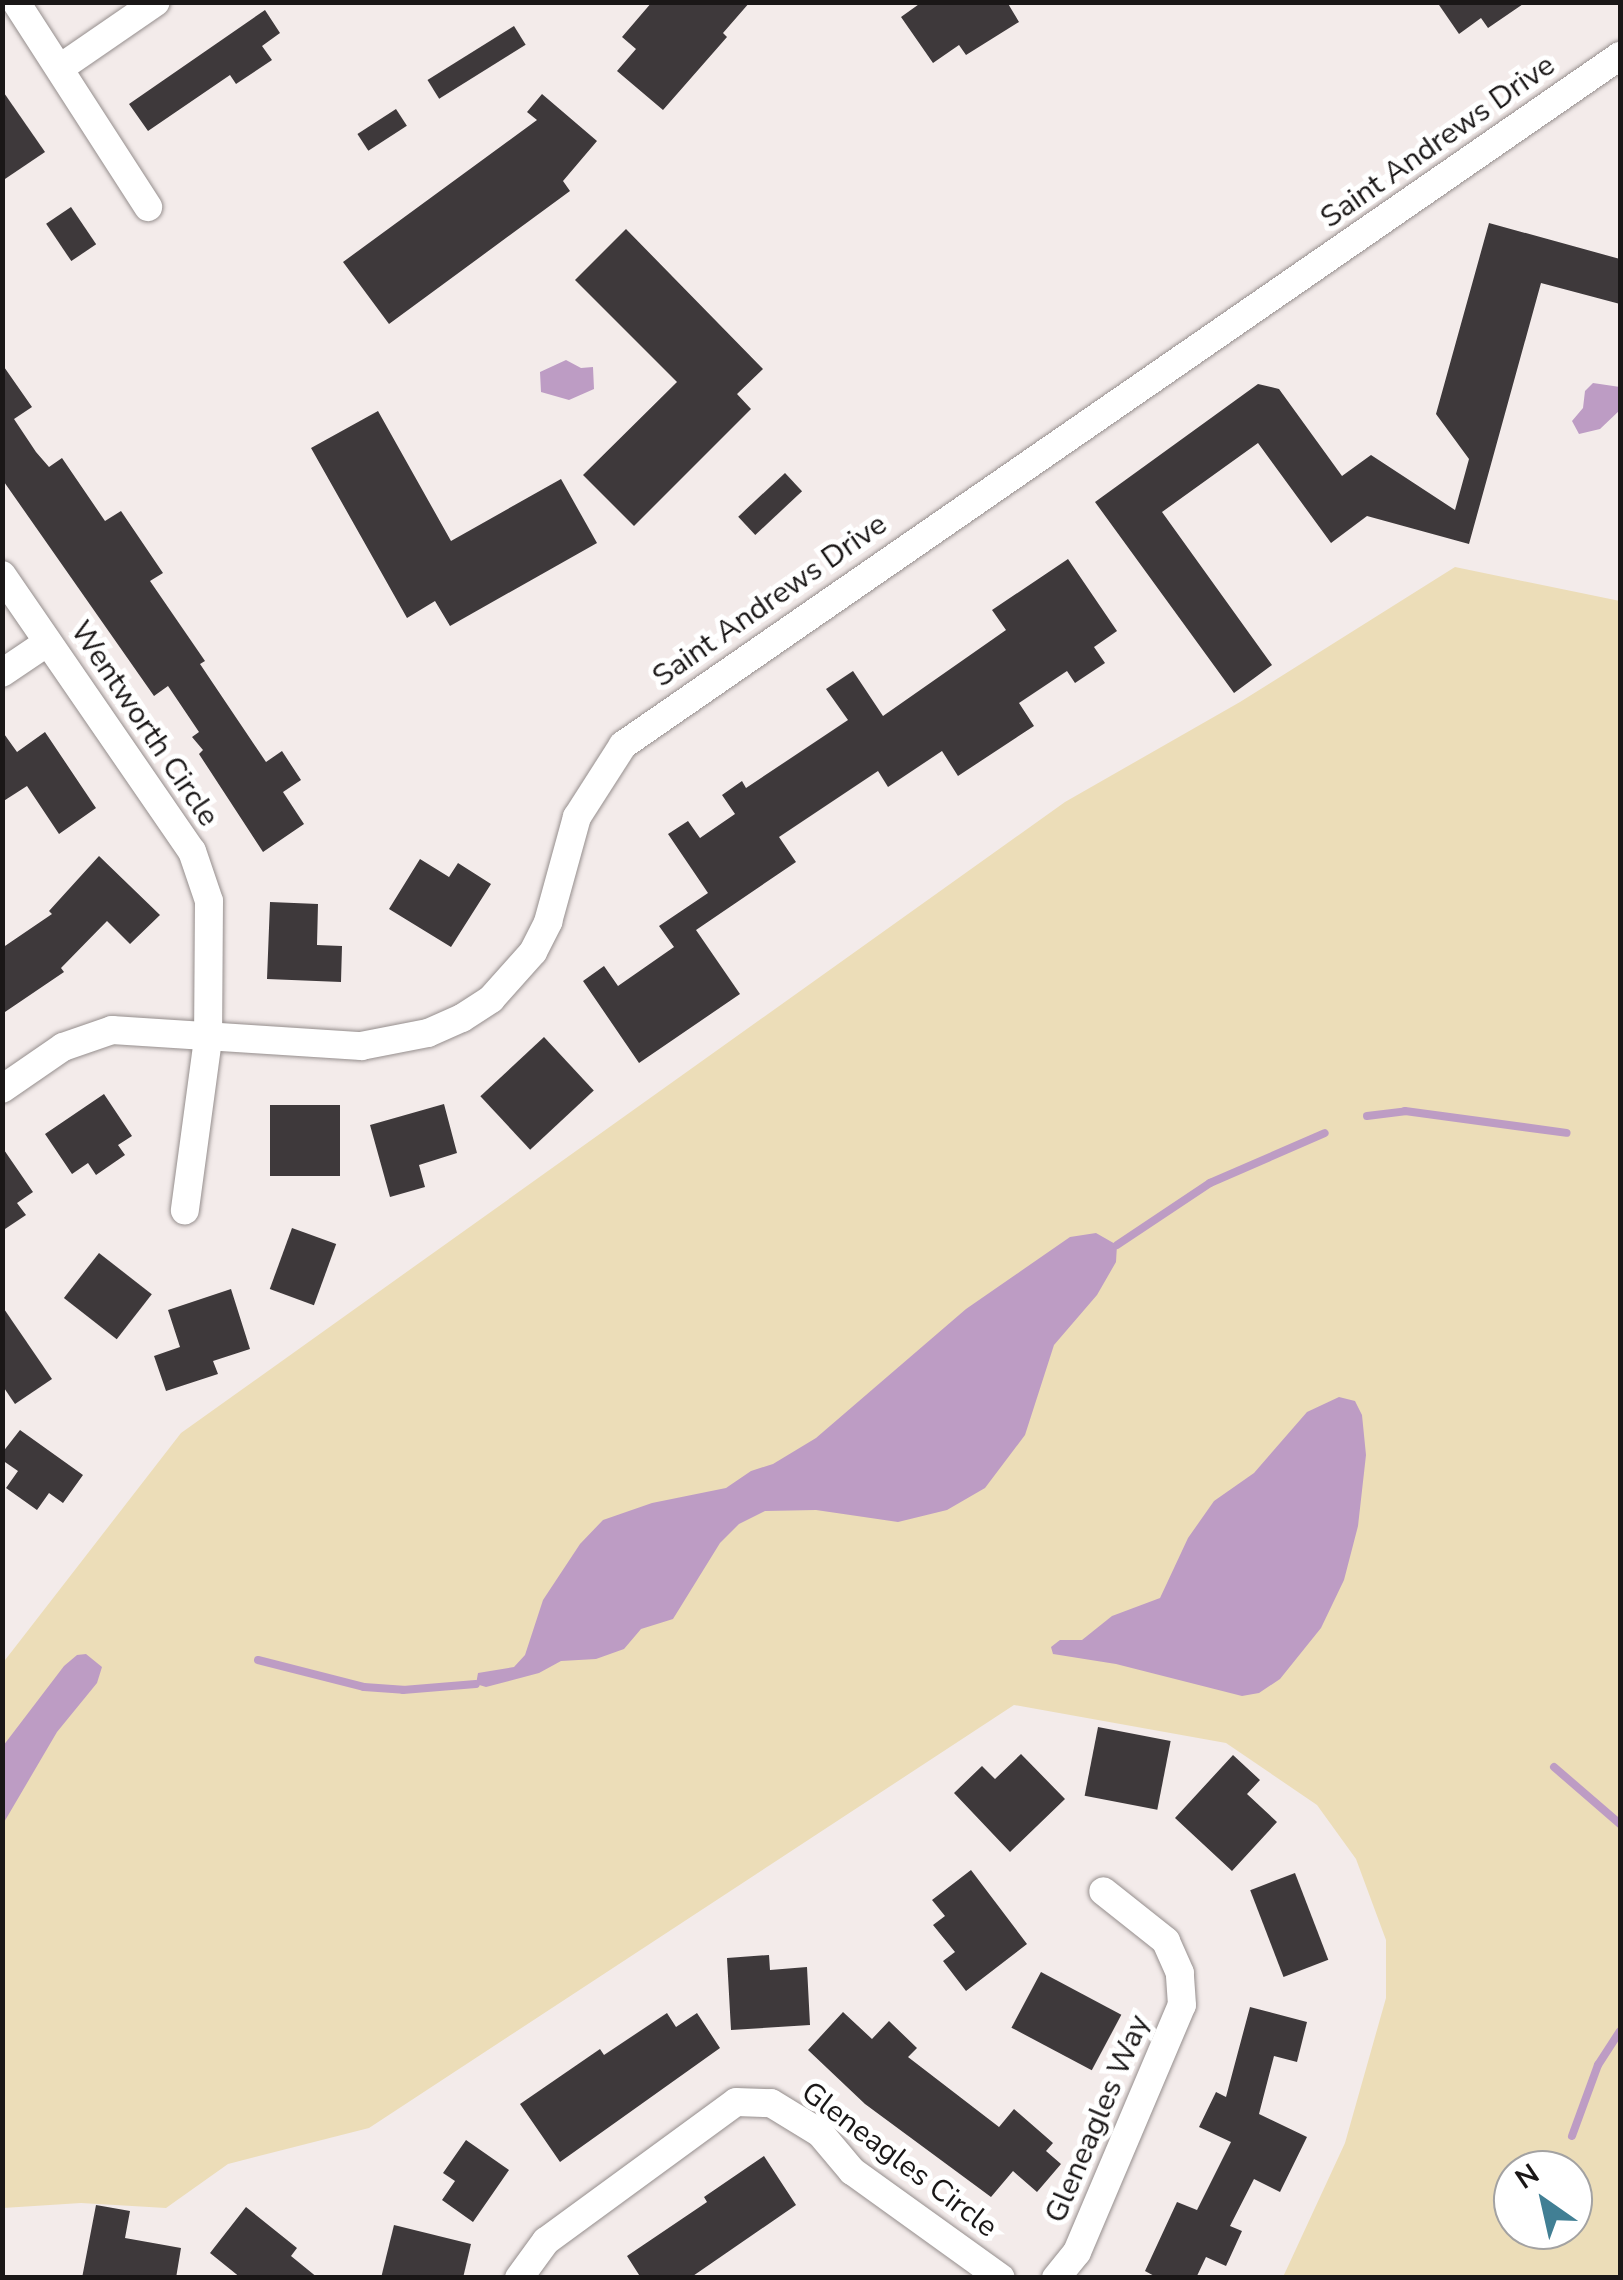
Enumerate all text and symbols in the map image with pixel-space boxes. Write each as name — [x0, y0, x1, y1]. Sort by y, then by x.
street label: Saint Andrews Drive — [1314, 48, 1562, 236]
street label: Saint Andrews Drive — [646, 507, 894, 695]
street label: Wentworth Circle — [62, 615, 226, 833]
street label: Gleneagles Way — [1038, 2010, 1158, 2228]
street label: Gleneagles Circle — [794, 2075, 1004, 2245]
north arrow — [1493, 2150, 1593, 2250]
text: N — [1508, 2155, 1547, 2198]

